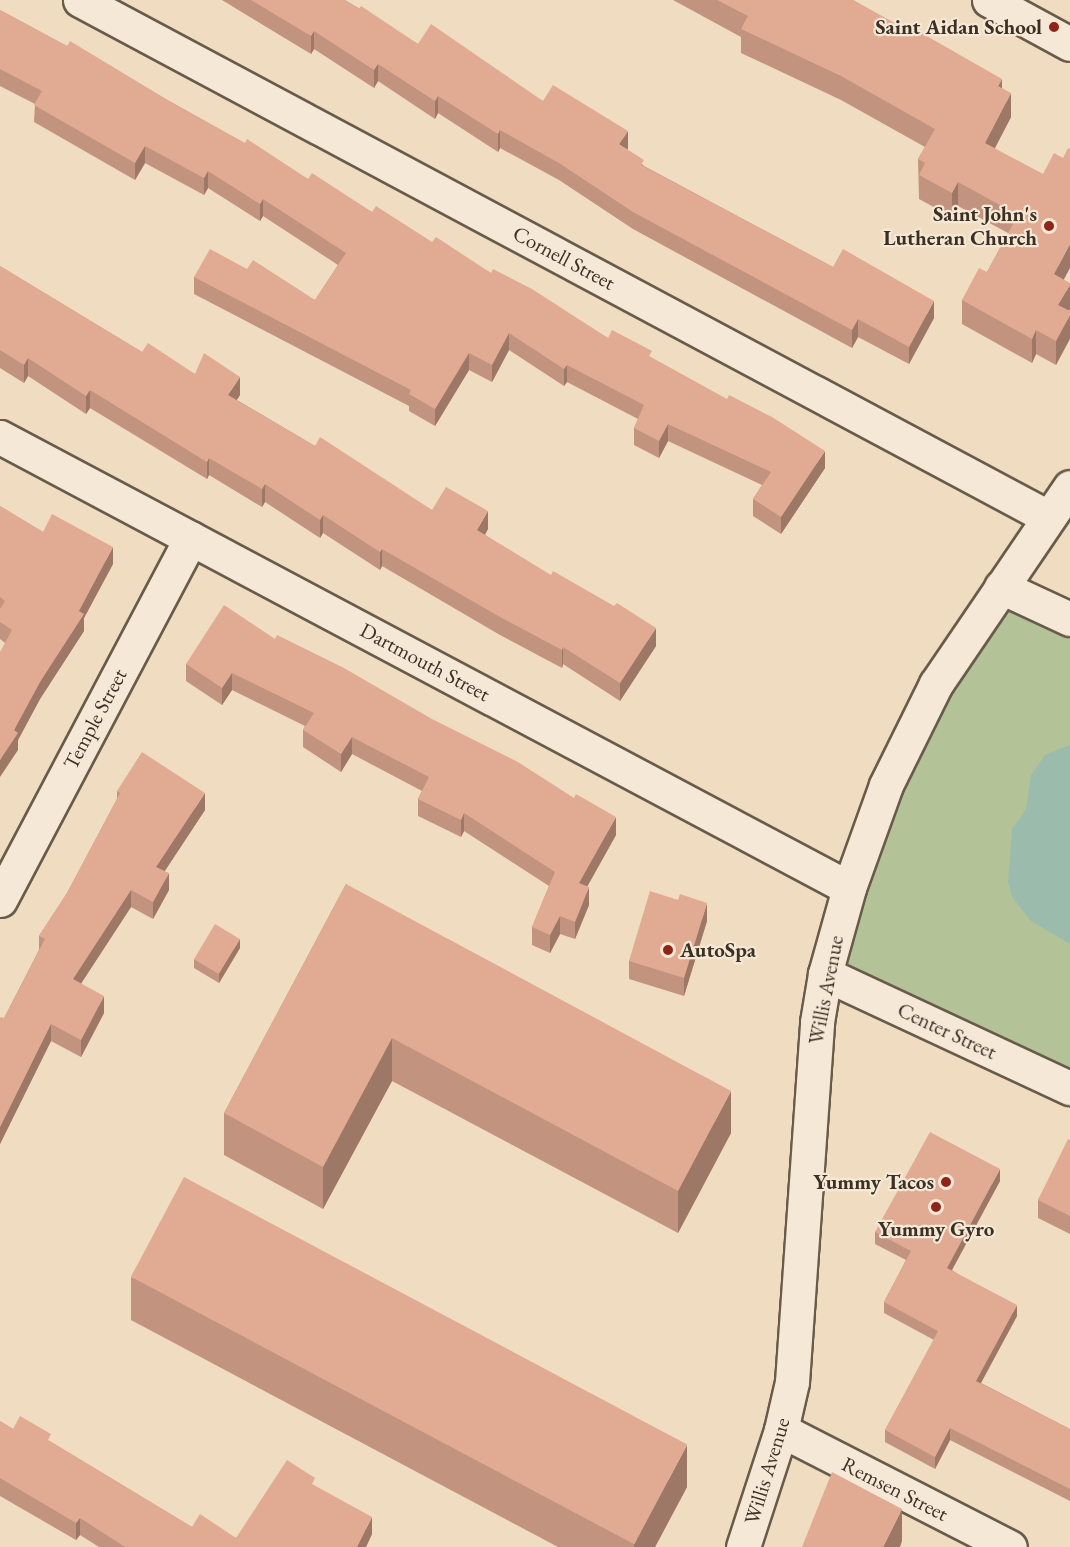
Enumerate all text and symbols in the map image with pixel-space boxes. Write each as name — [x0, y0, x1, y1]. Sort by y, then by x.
place label: Saint Aidan School — [875, 14, 1042, 40]
marker: Saint Aidan School — [1047, 20, 1061, 34]
place label: Saint John's Lutheran Church — [883, 201, 1037, 251]
marker: Saint John's Lutheran Church — [1042, 219, 1056, 233]
street label: Cornell Street — [509, 221, 619, 295]
street label: Dartmouth Street — [356, 617, 494, 707]
street label: Temple Street — [58, 664, 132, 774]
street label: Willis Avenue — [803, 933, 849, 1047]
place label: AutoSpa — [680, 937, 756, 963]
marker: AutoSpa — [661, 943, 675, 957]
street label: Center Street — [893, 997, 1001, 1065]
place label: Yummy Tacos — [813, 1169, 934, 1195]
marker: Yummy Tacos — [939, 1175, 953, 1189]
marker: Yummy Gyro — [929, 1200, 943, 1214]
place label: Yummy Gyro — [878, 1216, 994, 1242]
street label: Willis Avenue — [739, 1415, 795, 1527]
street label: Remsen Street — [838, 1451, 952, 1527]

